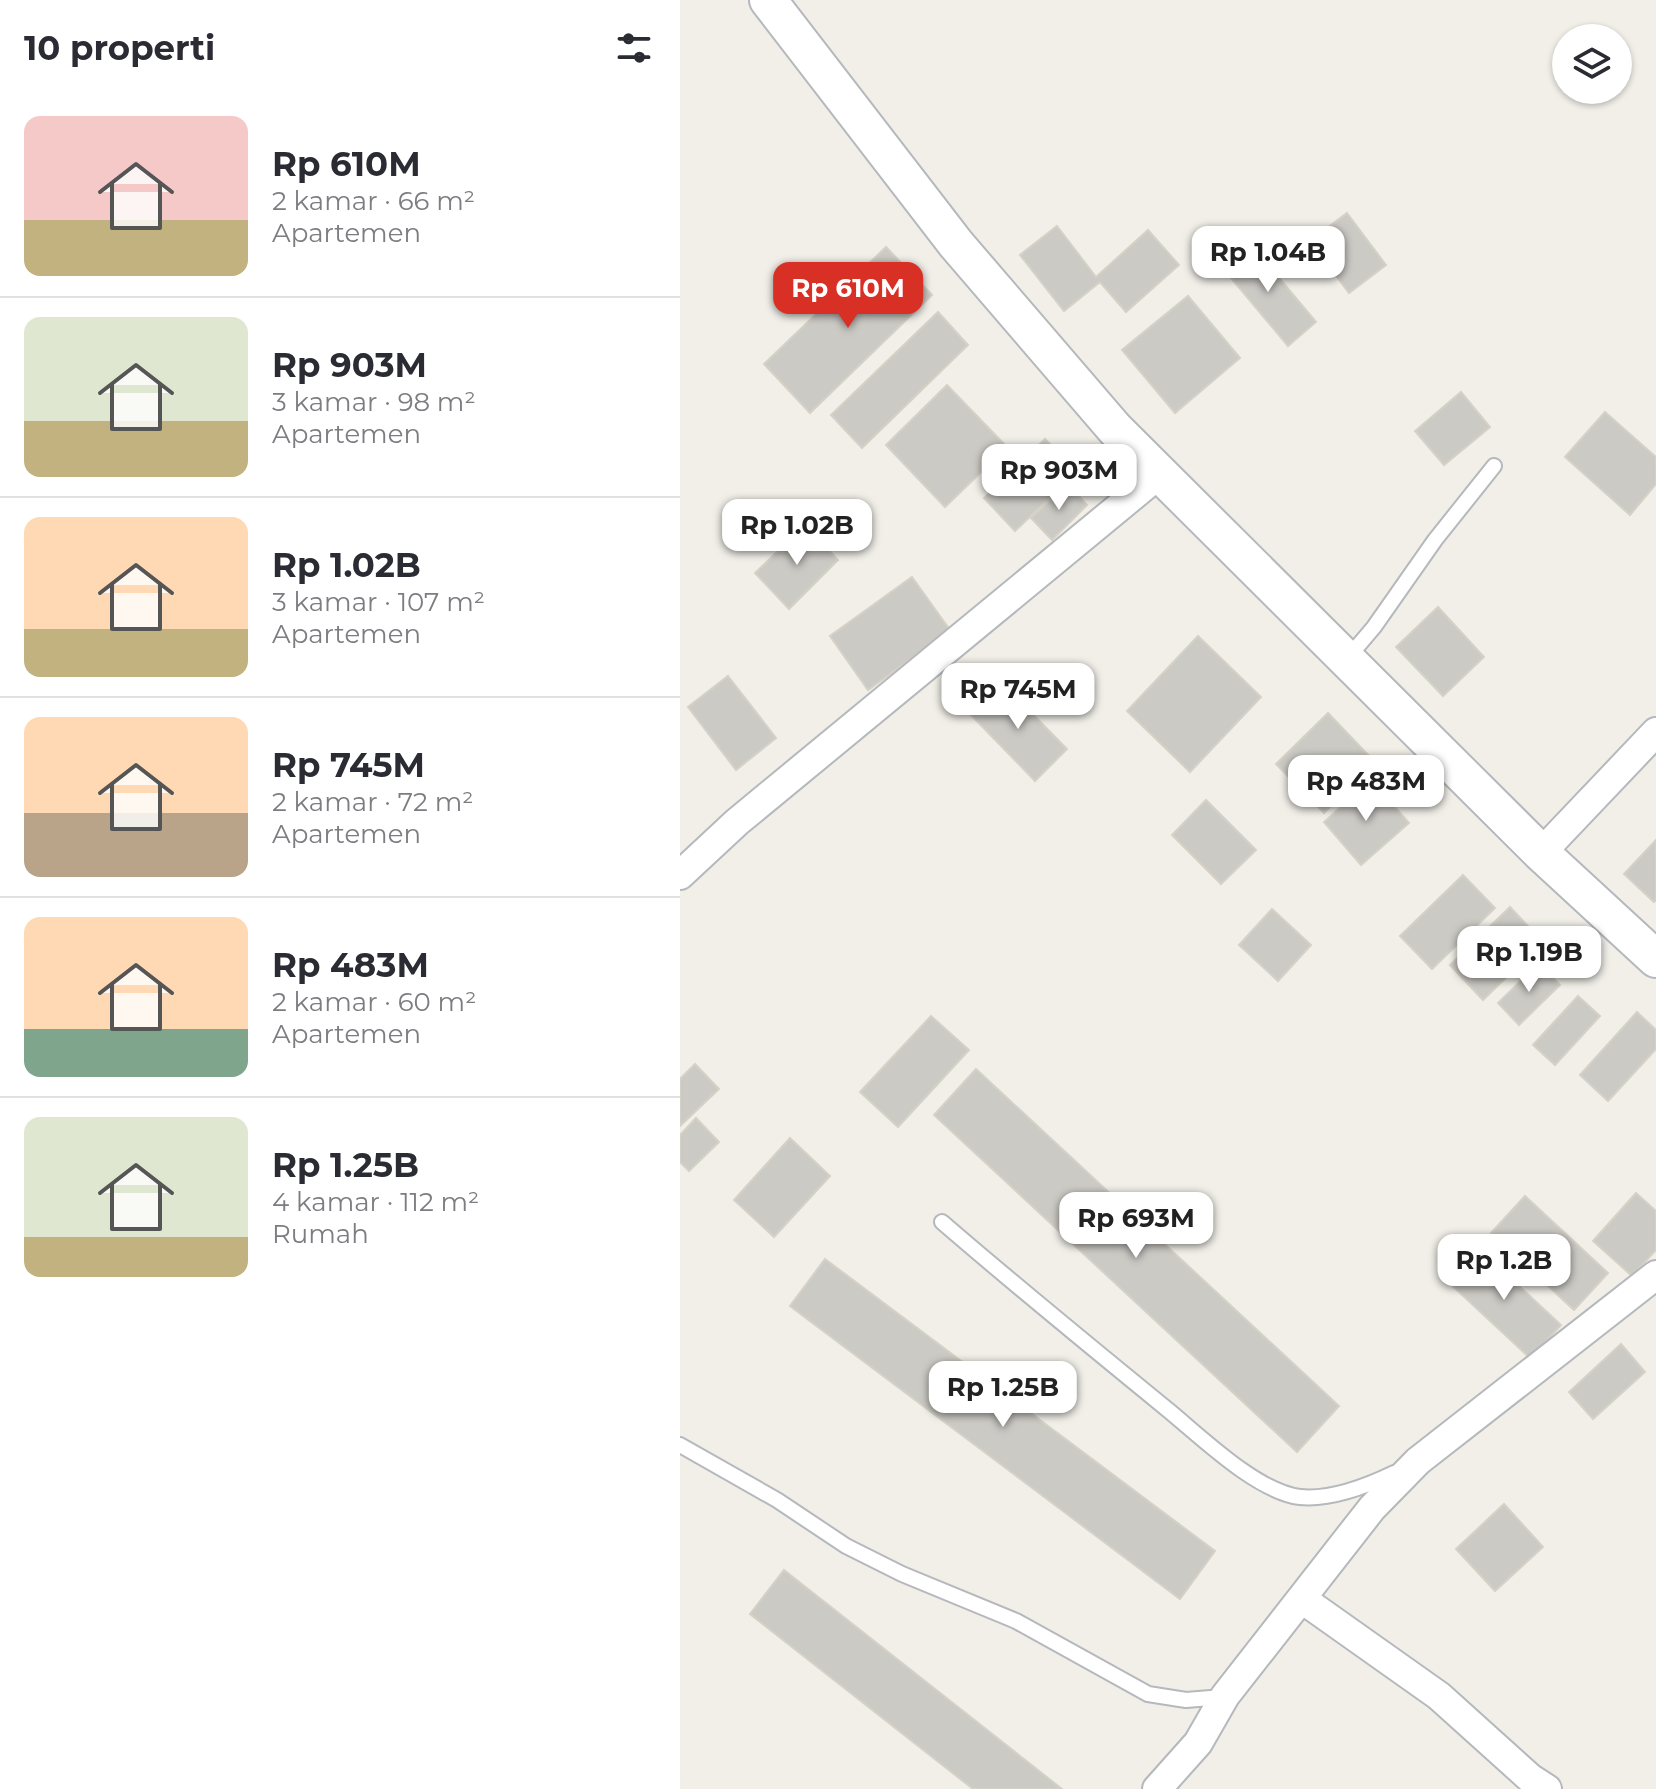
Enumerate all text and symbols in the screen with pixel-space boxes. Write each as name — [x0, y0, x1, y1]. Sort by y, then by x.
map controls — [1552, 24, 1632, 104]
button: layers — [1552, 24, 1632, 104]
icon: filters — [612, 26, 656, 70]
text: 10 properti — [24, 27, 215, 69]
text: Rp 610M — [272, 143, 421, 185]
icon: home — [88, 148, 184, 244]
text: 2 kamar · 66 m² — [272, 185, 475, 217]
text: Apartemen — [272, 217, 421, 249]
pin: Rp 1.04B — [1185, 226, 1351, 294]
text: Rp 1.04B — [1210, 236, 1326, 268]
pin: Rp 610M — [774, 262, 922, 330]
text: Rp 610M — [791, 272, 905, 304]
text: Rp 903M — [272, 344, 427, 386]
icon: home — [88, 349, 184, 445]
text: 3 kamar · 98 m² — [272, 386, 476, 418]
text: Apartemen — [272, 418, 421, 450]
pin: Rp 903M — [985, 444, 1133, 512]
text: Rp 903M — [1000, 454, 1118, 486]
pin: Rp 1.02B — [714, 499, 880, 567]
text: Rp 1.02B — [740, 509, 854, 541]
text: Rp 1.02B — [272, 544, 421, 586]
icon: home — [88, 549, 184, 645]
text: 3 kamar · 107 m² — [272, 586, 485, 618]
text: Apartemen — [272, 618, 421, 650]
pin: Rp 745M — [944, 663, 1092, 731]
text: Rp 745M — [959, 673, 1077, 705]
text: Rp 745M — [272, 744, 425, 786]
icon: home — [88, 749, 184, 845]
pin: Rp 483M — [1292, 755, 1440, 823]
text: Rp 483M — [1306, 765, 1426, 797]
text: 2 kamar · 72 m² — [272, 786, 473, 818]
text: Apartemen — [272, 818, 421, 850]
pin: Rp 1.19B — [1446, 926, 1612, 994]
text: Rp 1.19B — [1475, 936, 1583, 968]
text: Rp 483M — [272, 944, 429, 986]
icon: home — [88, 949, 184, 1045]
text: 2 kamar · 60 m² — [272, 986, 476, 1018]
text: Apartemen — [272, 1018, 421, 1050]
text: Rp 1.25B — [272, 1144, 419, 1186]
icon: home — [88, 1149, 184, 1245]
text: 4 kamar · 112 m² — [272, 1186, 479, 1218]
pin: Rp 693M — [1062, 1192, 1210, 1260]
text: Rp 693M — [1077, 1202, 1195, 1234]
text: Rumah — [272, 1218, 369, 1250]
pin: Rp 1.2B — [1430, 1234, 1578, 1302]
text: Rp 1.2B — [1456, 1244, 1552, 1276]
pin: Rp 1.25B — [920, 1361, 1086, 1429]
text: Rp 1.25B — [947, 1371, 1059, 1403]

